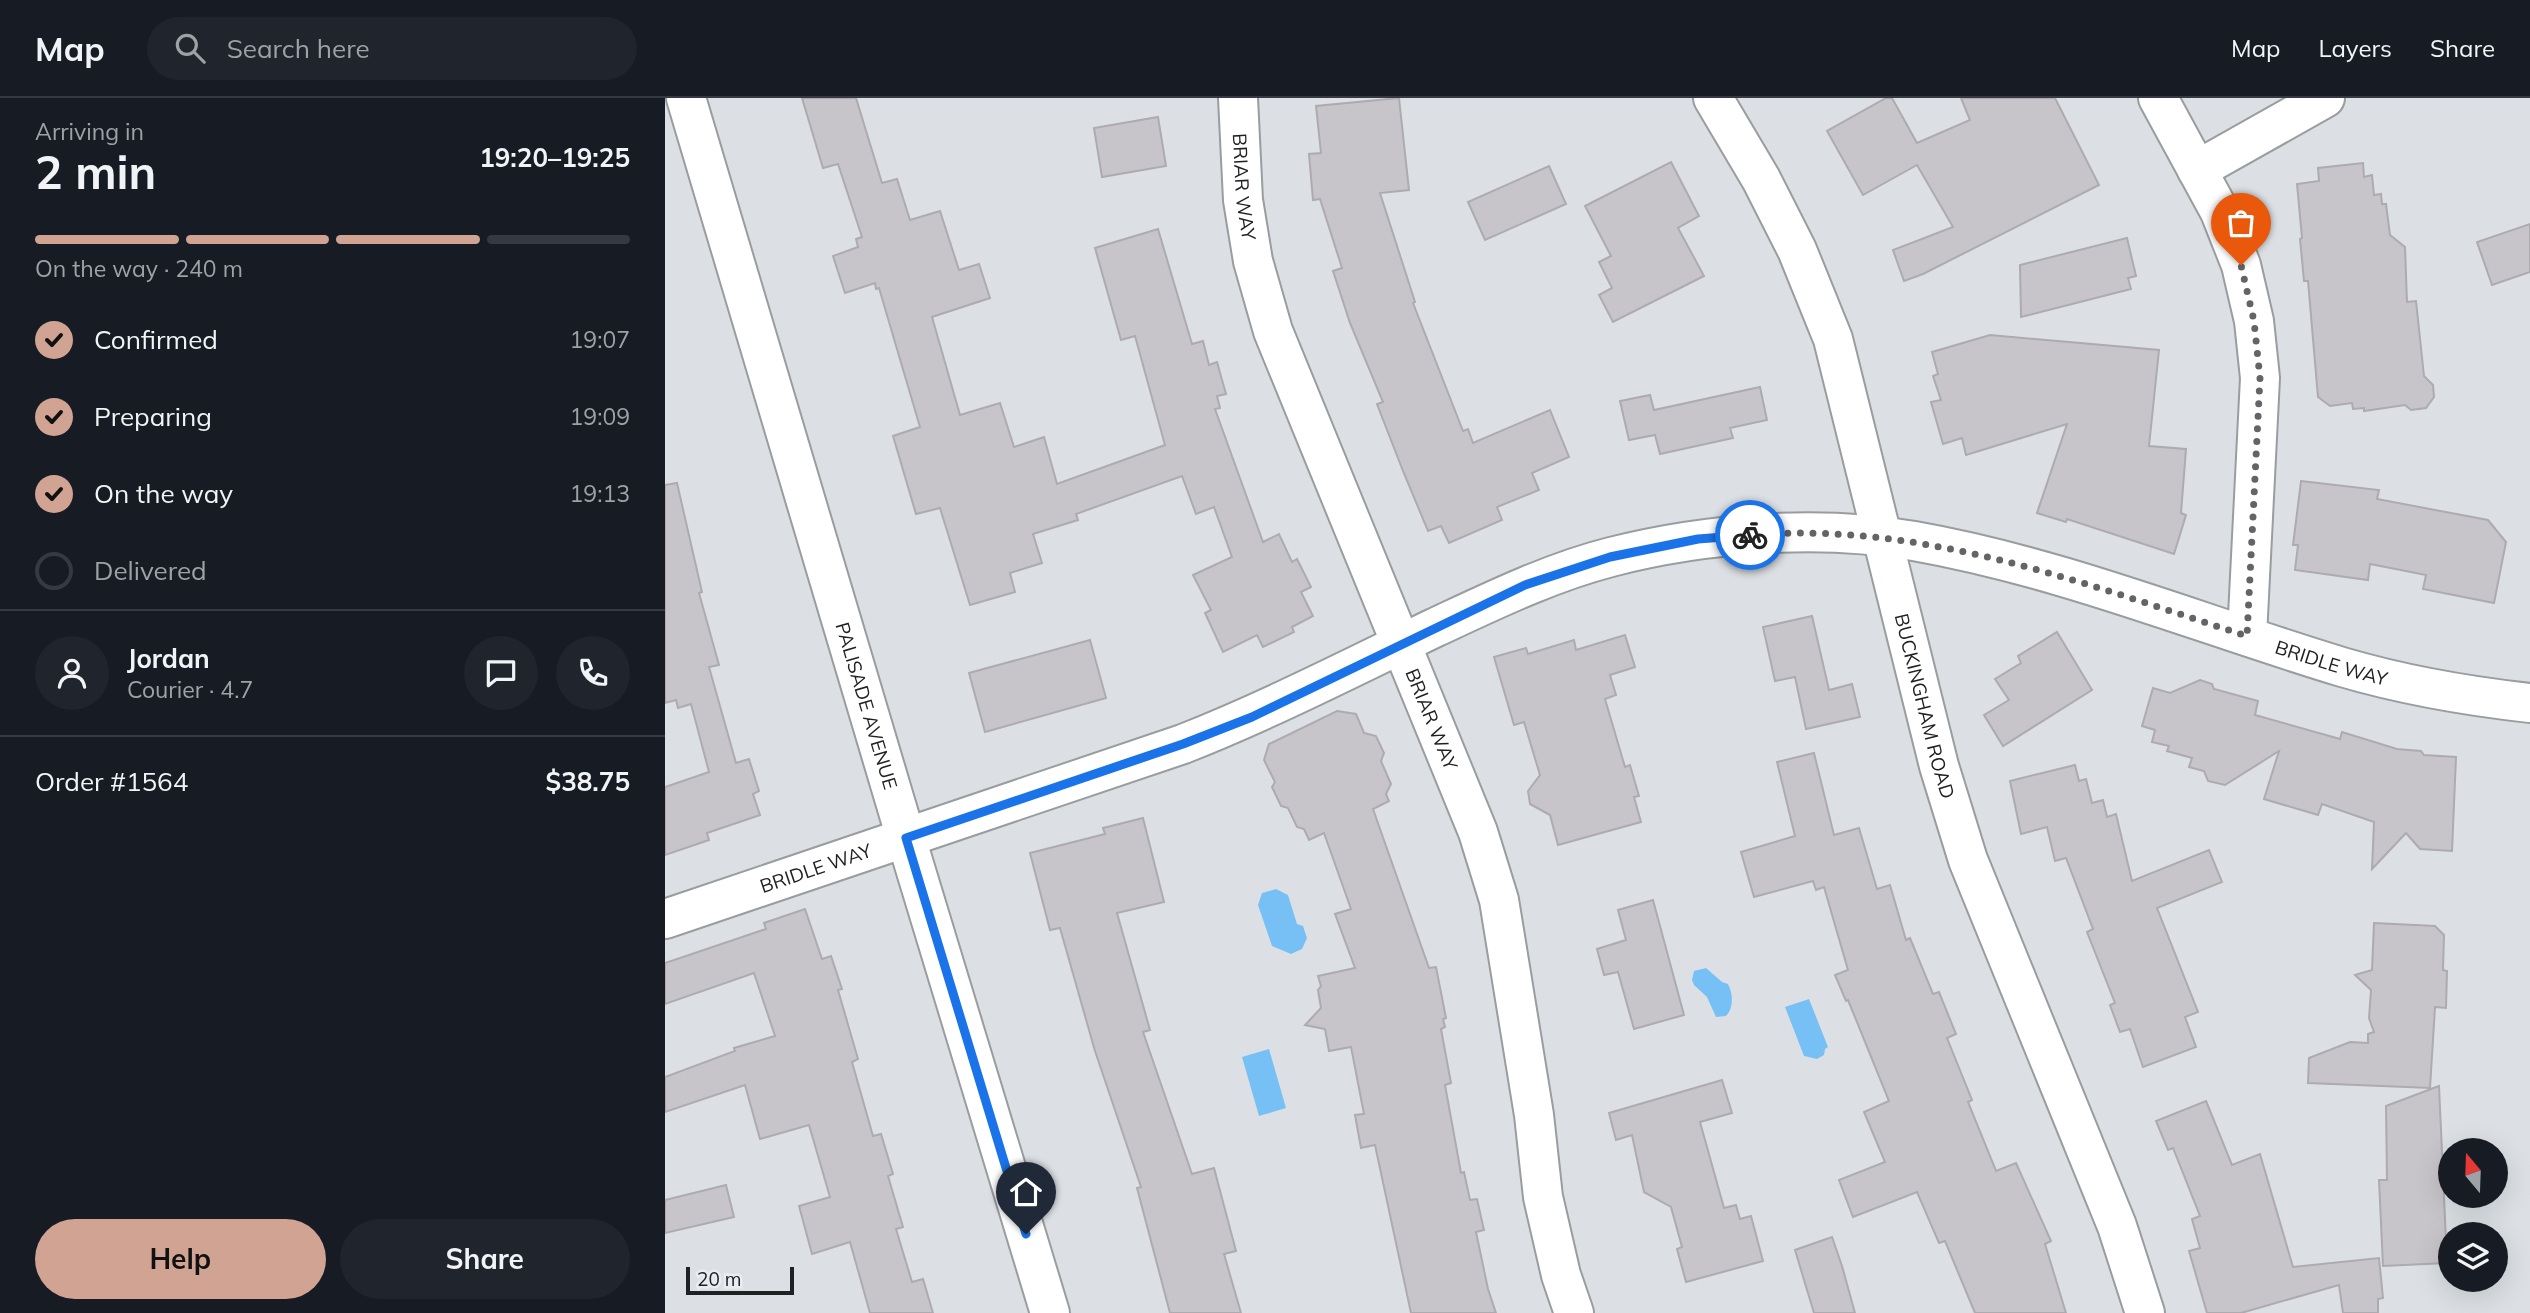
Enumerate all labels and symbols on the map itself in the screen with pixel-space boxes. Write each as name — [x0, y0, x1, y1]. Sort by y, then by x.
street label: BRIAR WAY — [1228, 133, 1261, 242]
pin — [2211, 193, 2271, 265]
courier — [1715, 500, 1785, 570]
street label: BUCKINGHAM ROAD — [1890, 611, 1960, 801]
street label: PALISADE AVENUE — [831, 619, 903, 792]
street label: BRIDLE WAY — [2272, 635, 2390, 691]
street label: BRIAR WAY — [1400, 665, 1463, 774]
street label: BRIDLE WAY — [757, 838, 875, 898]
north arrow — [2438, 1138, 2508, 1208]
pin — [996, 1162, 1056, 1234]
scale bar — [686, 1264, 795, 1296]

